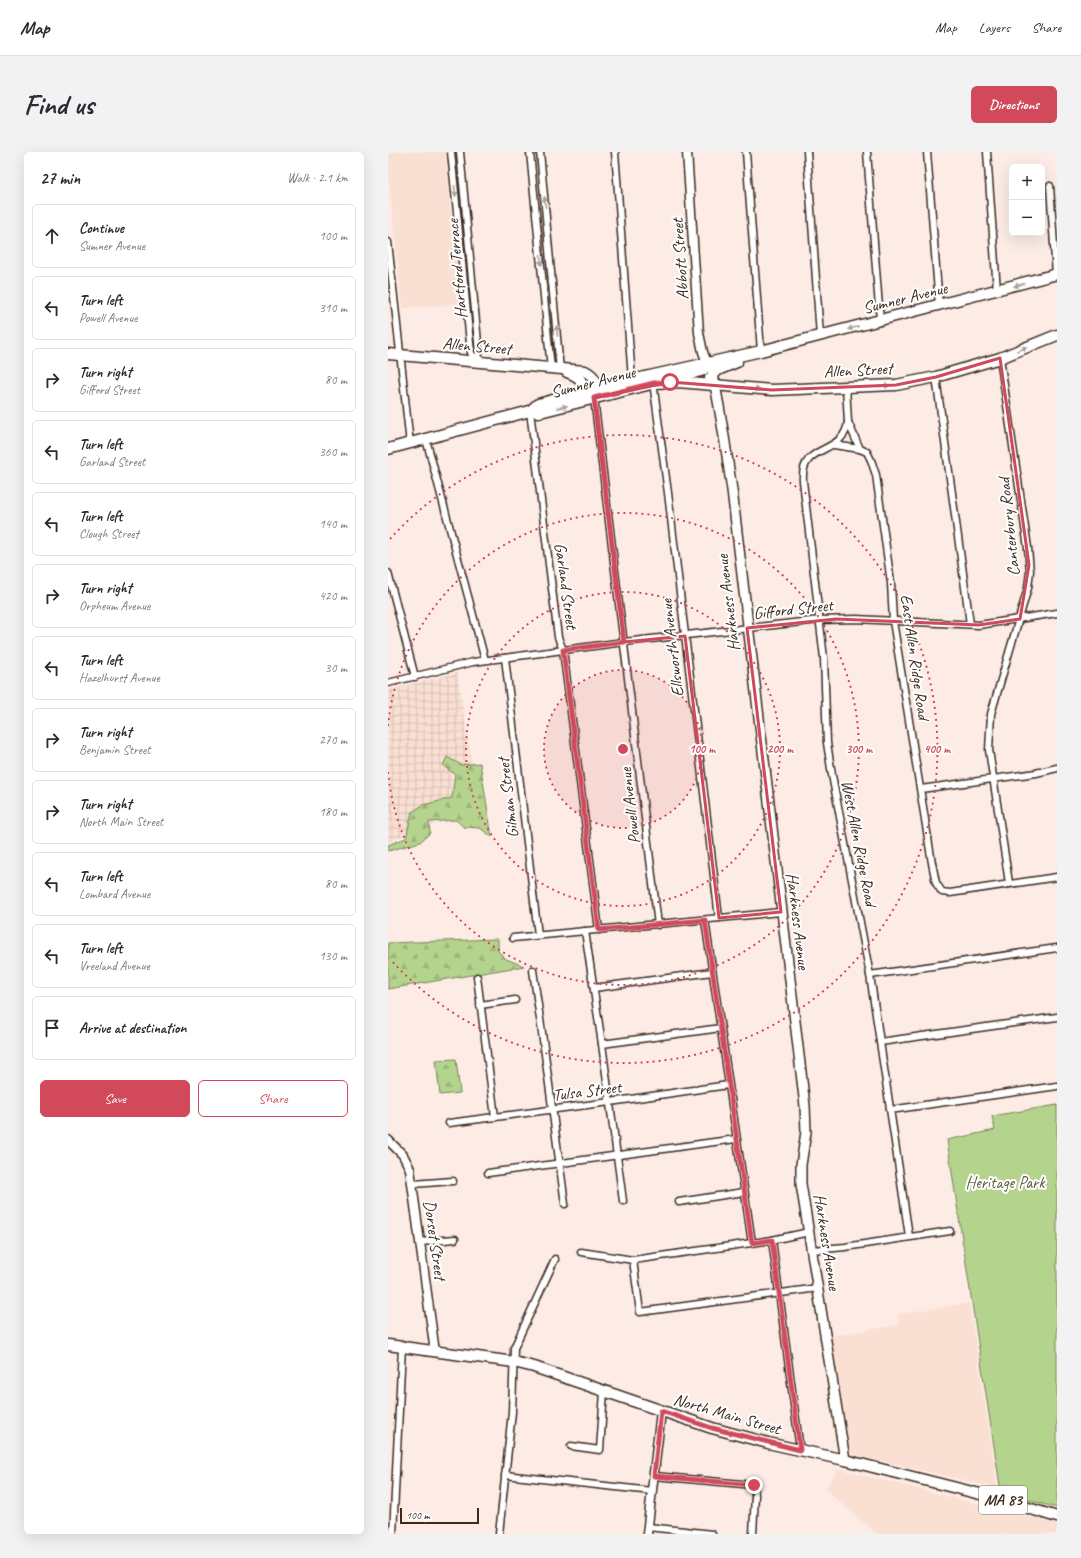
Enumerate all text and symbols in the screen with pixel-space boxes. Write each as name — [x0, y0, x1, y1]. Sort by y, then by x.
text: Map — [20, 16, 50, 40]
text: Map — [935, 19, 957, 36]
text: Layers — [979, 19, 1010, 36]
text: Share — [1032, 19, 1061, 36]
button: Directions — [971, 86, 1057, 123]
text: Find us — [24, 87, 94, 122]
map controls — [1009, 164, 1045, 236]
button: + — [1009, 164, 1045, 200]
text: 27 min — [40, 168, 80, 189]
text: Walk · 2.1 km — [287, 170, 348, 186]
one-way arrow — [452, 185, 458, 197]
one-way arrow — [542, 196, 548, 208]
button: − — [1009, 200, 1045, 236]
street label: Abbott Street — [667, 215, 693, 300]
street label: Hartford Terrace — [442, 217, 472, 320]
text: Continue — [79, 219, 124, 238]
icon: ahead — [41, 225, 63, 247]
text: 100 m — [319, 228, 347, 244]
text: Sumner Avenue — [79, 238, 145, 254]
one-way arrow — [538, 254, 544, 267]
street label: Sumner Avenue — [861, 277, 951, 319]
one-way arrow — [1013, 282, 1026, 288]
text: Turn left — [79, 291, 122, 310]
icon: left — [41, 297, 63, 319]
text: 310 m — [319, 300, 347, 316]
text: Powell Avenue — [79, 310, 137, 326]
one-way arrow — [553, 325, 560, 337]
one-way arrow — [847, 325, 859, 331]
street label: Allen Street — [442, 333, 514, 360]
one-way arrow — [1017, 346, 1028, 352]
street label: Allen Street — [823, 358, 895, 382]
street label: Sumner Avenue — [549, 361, 639, 403]
text: Turn right — [79, 363, 132, 382]
icon: right — [41, 369, 63, 391]
text: 80 m — [325, 372, 347, 388]
route start — [661, 373, 679, 391]
text: Gifford Street — [79, 382, 140, 398]
one-way arrow — [878, 382, 890, 389]
one-way arrow — [748, 386, 761, 392]
one-way arrow — [556, 403, 568, 409]
text: Turn left — [79, 435, 122, 454]
icon: left — [41, 441, 63, 463]
text: 360 m — [319, 444, 347, 460]
text: Garland Street — [79, 454, 145, 470]
street label: Canterbury Road — [993, 475, 1025, 577]
text: Turn left — [79, 507, 122, 526]
icon: left — [41, 513, 63, 535]
text: 140 m — [319, 516, 347, 532]
text: Clough Street — [79, 526, 139, 542]
street label: Garland Street — [550, 542, 583, 633]
street label: Harkness Avenue — [711, 552, 744, 653]
text: Turn right — [79, 579, 132, 598]
icon: right — [41, 585, 63, 607]
text: 420 m — [319, 588, 347, 604]
street label: East Allen Ridge Road — [896, 593, 935, 724]
street label: Gifford Street — [752, 594, 836, 624]
street label: Ellsworth Avenue — [655, 597, 688, 698]
text: Orpheum Avenue — [79, 598, 150, 614]
text: Turn left — [79, 651, 122, 670]
icon: left — [41, 657, 63, 679]
text: 30 m — [325, 660, 347, 676]
text: Hazelhurst Avenue — [79, 670, 160, 686]
text: Turn right — [79, 723, 132, 742]
icon: right — [41, 729, 63, 751]
text: 270 m — [319, 732, 347, 748]
text: 100 m — [689, 741, 716, 757]
text: 200 m — [767, 741, 794, 757]
text: 300 m — [846, 741, 873, 757]
text: 400 m — [924, 741, 951, 757]
text: Benjamin Street — [79, 742, 150, 758]
centre of rings — [616, 742, 630, 756]
street label: Gilman Street — [492, 754, 523, 839]
street label: Powell Avenue — [615, 765, 645, 845]
street label: West Allen Ridge Road — [837, 778, 882, 911]
text: Turn right — [79, 795, 132, 814]
icon: right — [41, 801, 63, 823]
text: 180 m — [319, 804, 347, 820]
text: North Main Street — [79, 814, 163, 830]
text: Turn left — [79, 867, 122, 886]
street label: Harkness Avenue — [782, 871, 815, 972]
icon: left — [41, 873, 63, 895]
text: 80 m — [325, 876, 347, 892]
text: Lombard Avenue — [79, 886, 150, 902]
text: Turn left — [79, 939, 122, 958]
icon: left — [41, 945, 63, 967]
text: 130 m — [319, 948, 347, 964]
text: Vreeland Avenue — [79, 958, 150, 974]
icon: arrive — [41, 1017, 63, 1039]
text: Arrive at destination — [79, 1019, 186, 1038]
street label: Tulsa Street — [551, 1076, 625, 1106]
button: Save — [40, 1080, 190, 1117]
button: Share — [198, 1080, 348, 1117]
park label: Heritage Park — [966, 1172, 1046, 1193]
street label: Harkness Avenue — [809, 1192, 845, 1293]
street label: Dorset Street — [419, 1199, 451, 1284]
street label: North Main Street — [671, 1389, 785, 1440]
route end — [745, 1476, 763, 1494]
road number: MA 83 — [979, 1486, 1027, 1514]
scale bar — [400, 1506, 479, 1525]
text: 100 m — [406, 1508, 430, 1522]

